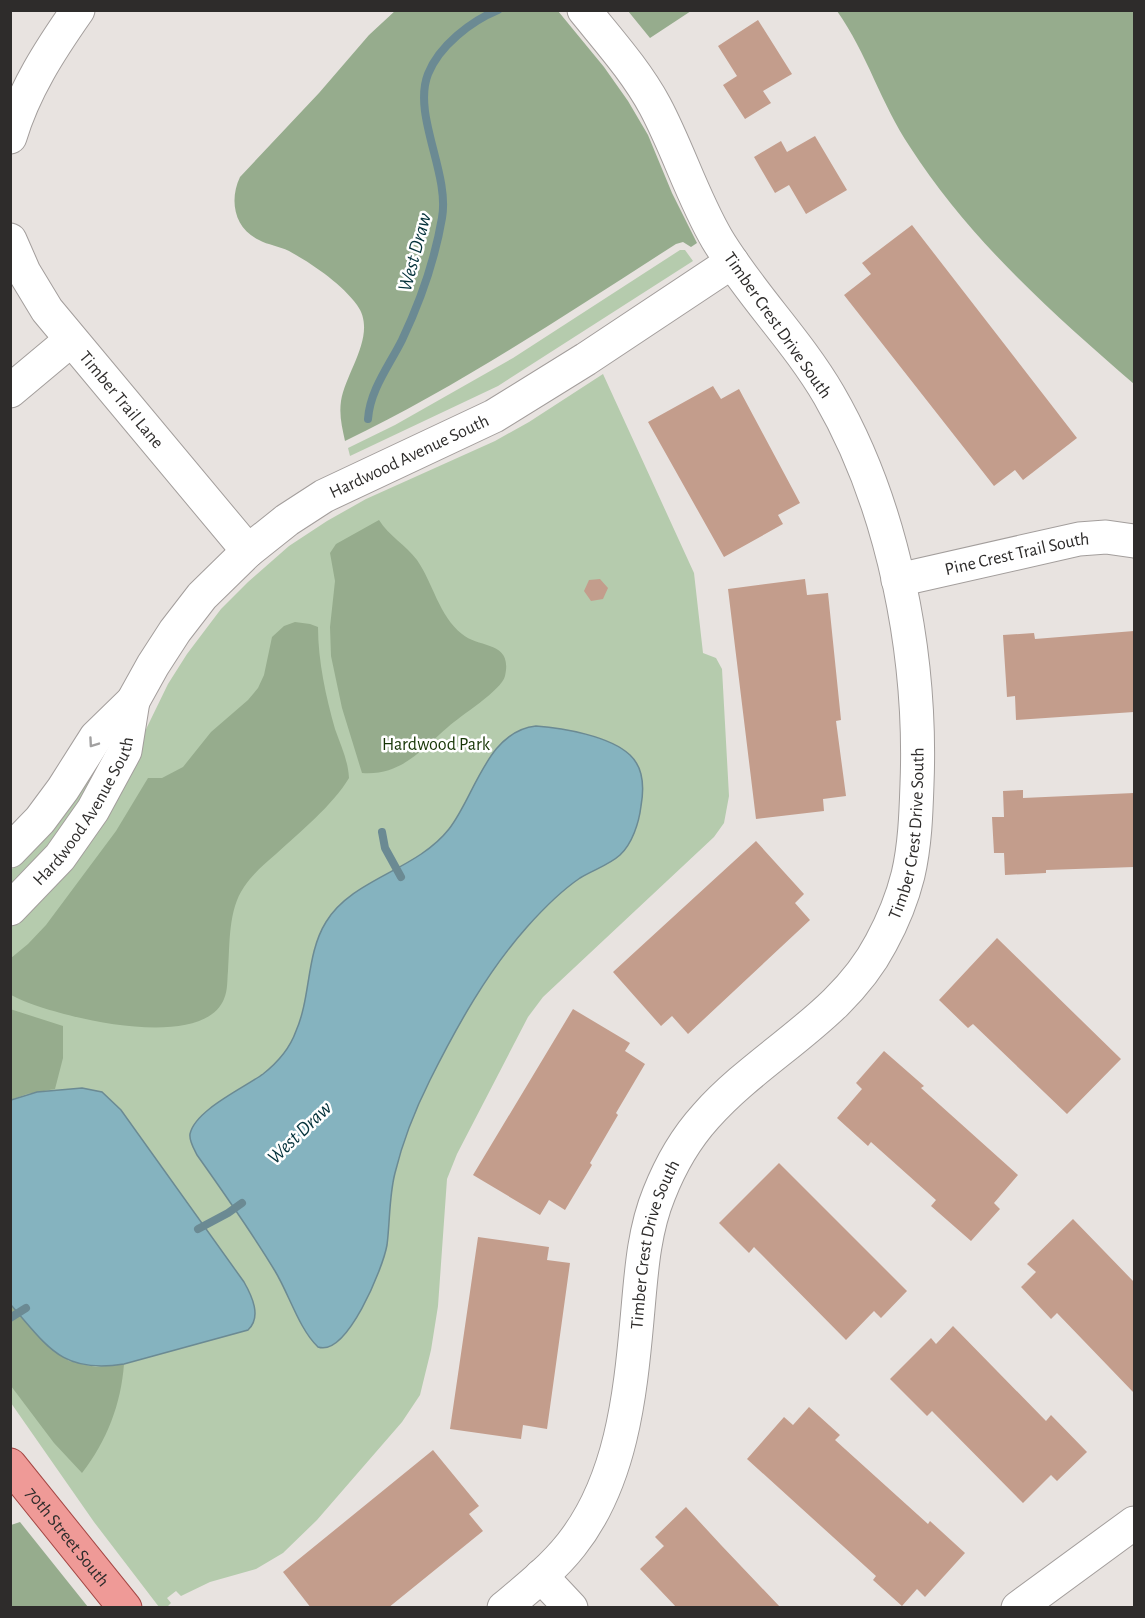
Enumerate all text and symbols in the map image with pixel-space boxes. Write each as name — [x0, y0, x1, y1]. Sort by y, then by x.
water label: West Draw — [395, 211, 435, 294]
street label: Timber Crest Drive South — [720, 249, 834, 402]
street label: Timber Trail Lane — [75, 348, 167, 452]
street label: Hardwood Avenue South — [327, 412, 492, 502]
street label: Pine Crest Trail South — [943, 530, 1090, 579]
street label: Hardwood Avenue South — [30, 736, 137, 889]
one-way arrow — [89, 736, 100, 747]
park label: Hardwood Park — [382, 736, 491, 754]
street label: Timber Crest Drive South — [886, 747, 928, 922]
water label: West Draw — [264, 1097, 336, 1168]
street label: Timber Crest Drive South — [628, 1157, 683, 1330]
street label: 70th Street South — [22, 1484, 112, 1590]

